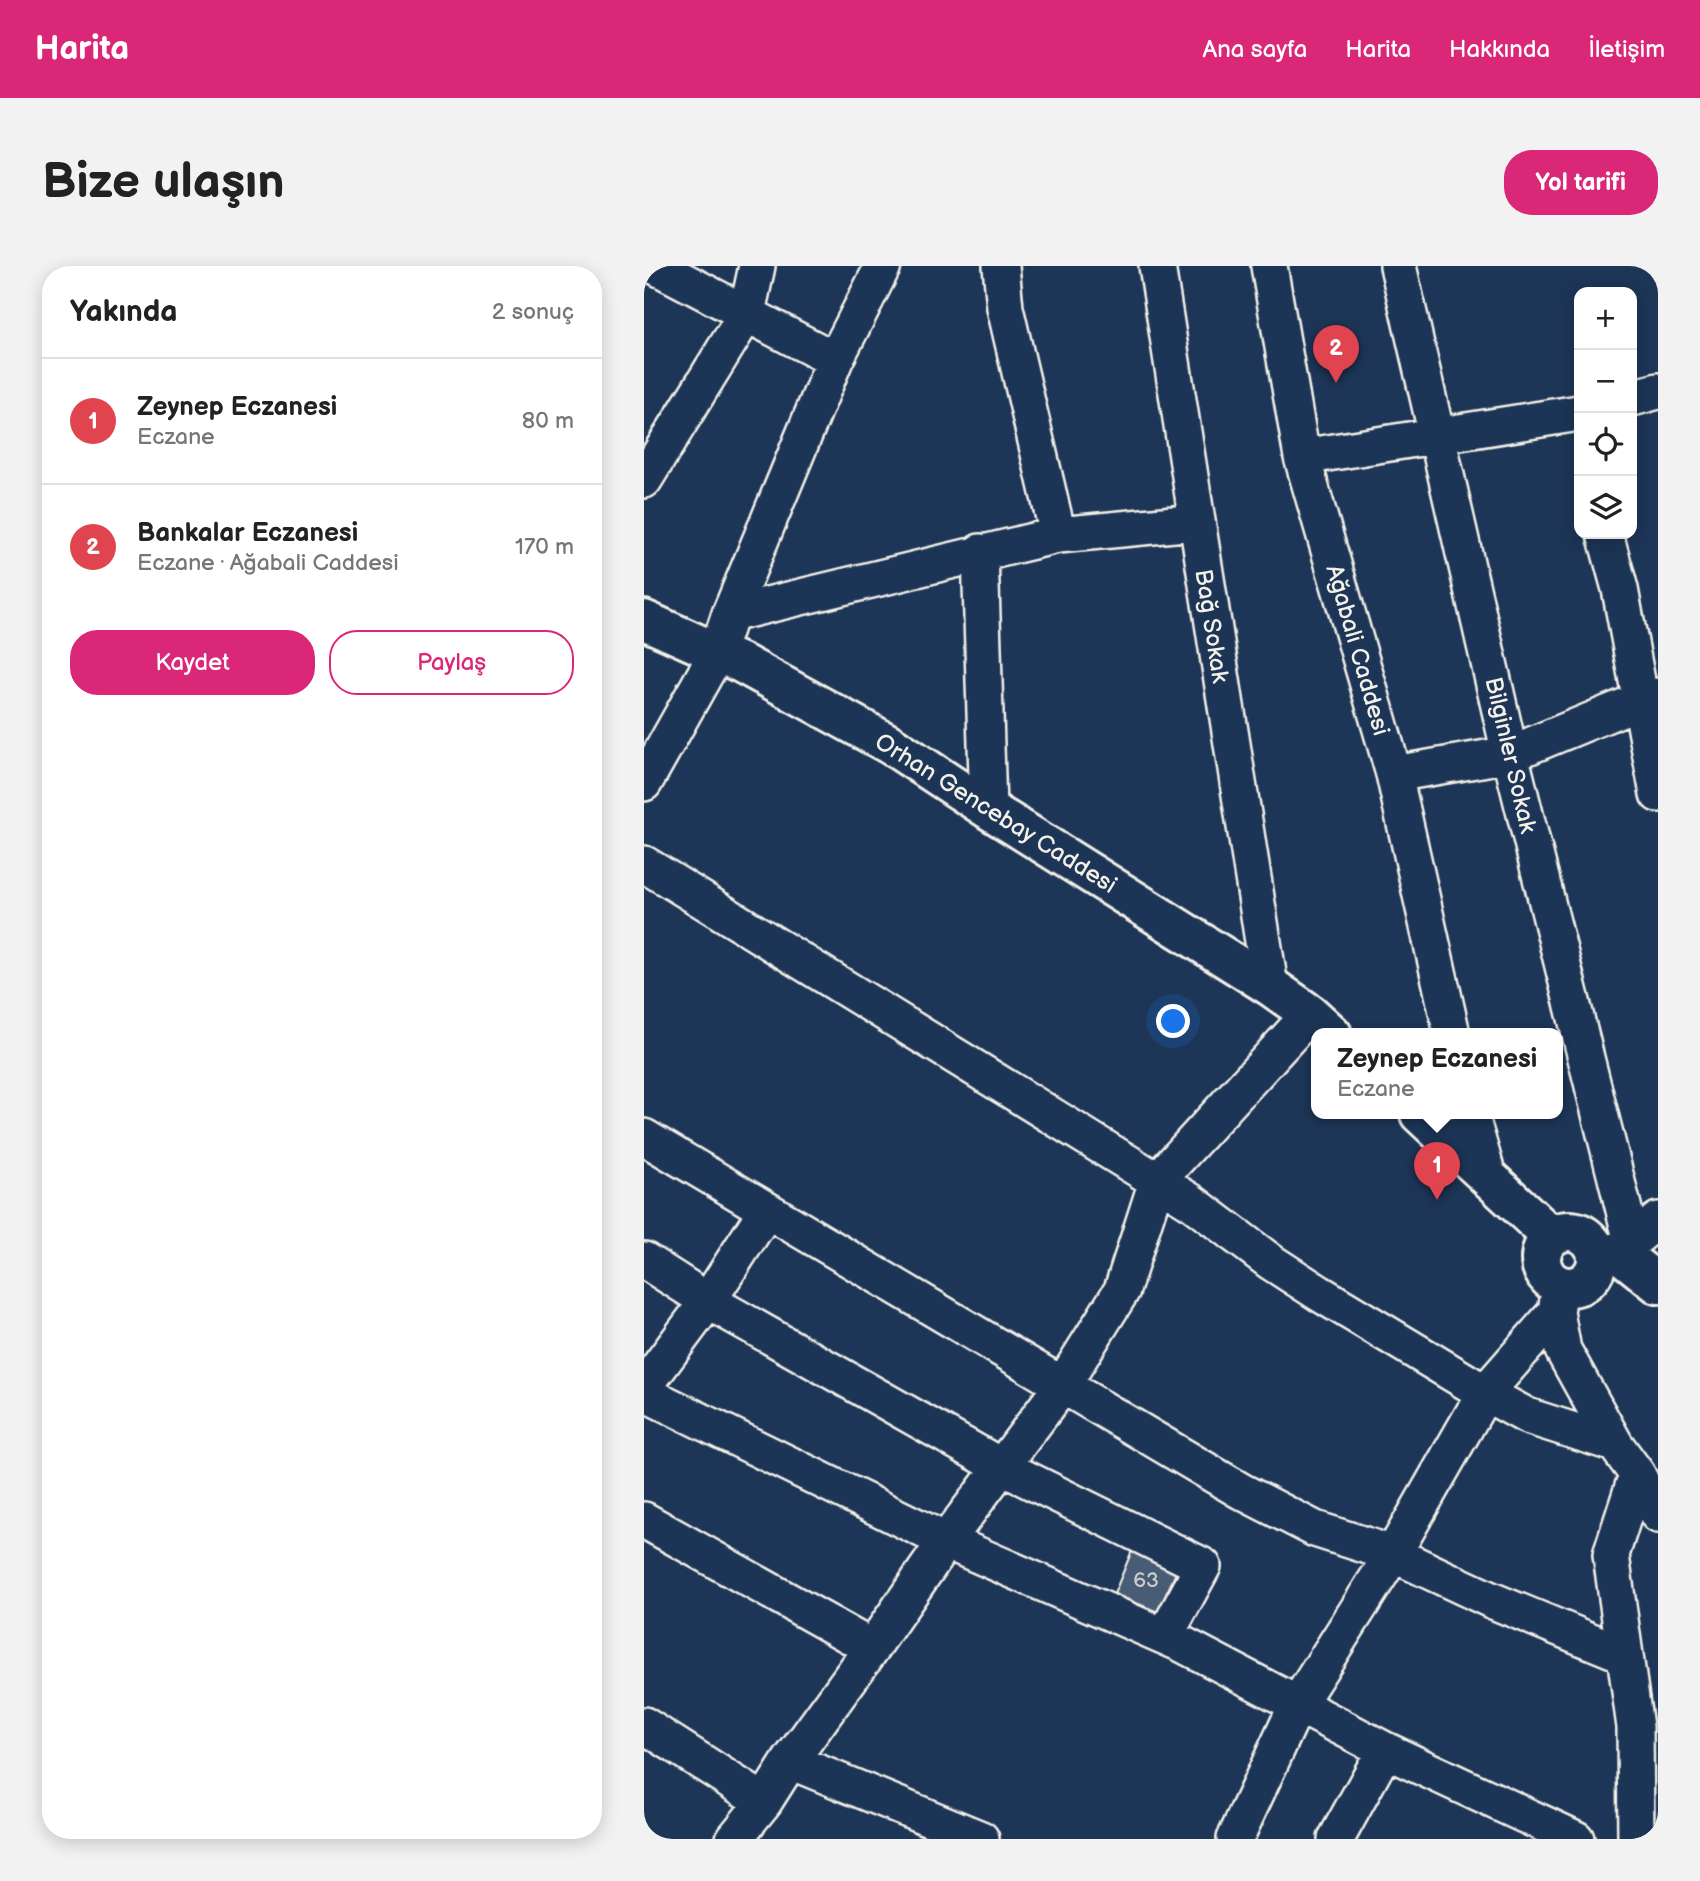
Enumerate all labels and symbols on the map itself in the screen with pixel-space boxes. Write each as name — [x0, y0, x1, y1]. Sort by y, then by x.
pin: 2 — [1313, 325, 1359, 383]
street label: Ağabali Caddesi — [1319, 561, 1396, 739]
street label: Bağ Sokak — [1188, 567, 1235, 685]
street label: Bilginler Sokak — [1478, 674, 1543, 836]
street label: Orhan Gencebay Caddesi — [870, 727, 1122, 900]
your location — [1156, 1004, 1190, 1038]
pin: 1 — [1414, 1142, 1460, 1200]
house number: 63 — [1133, 1568, 1159, 1593]

